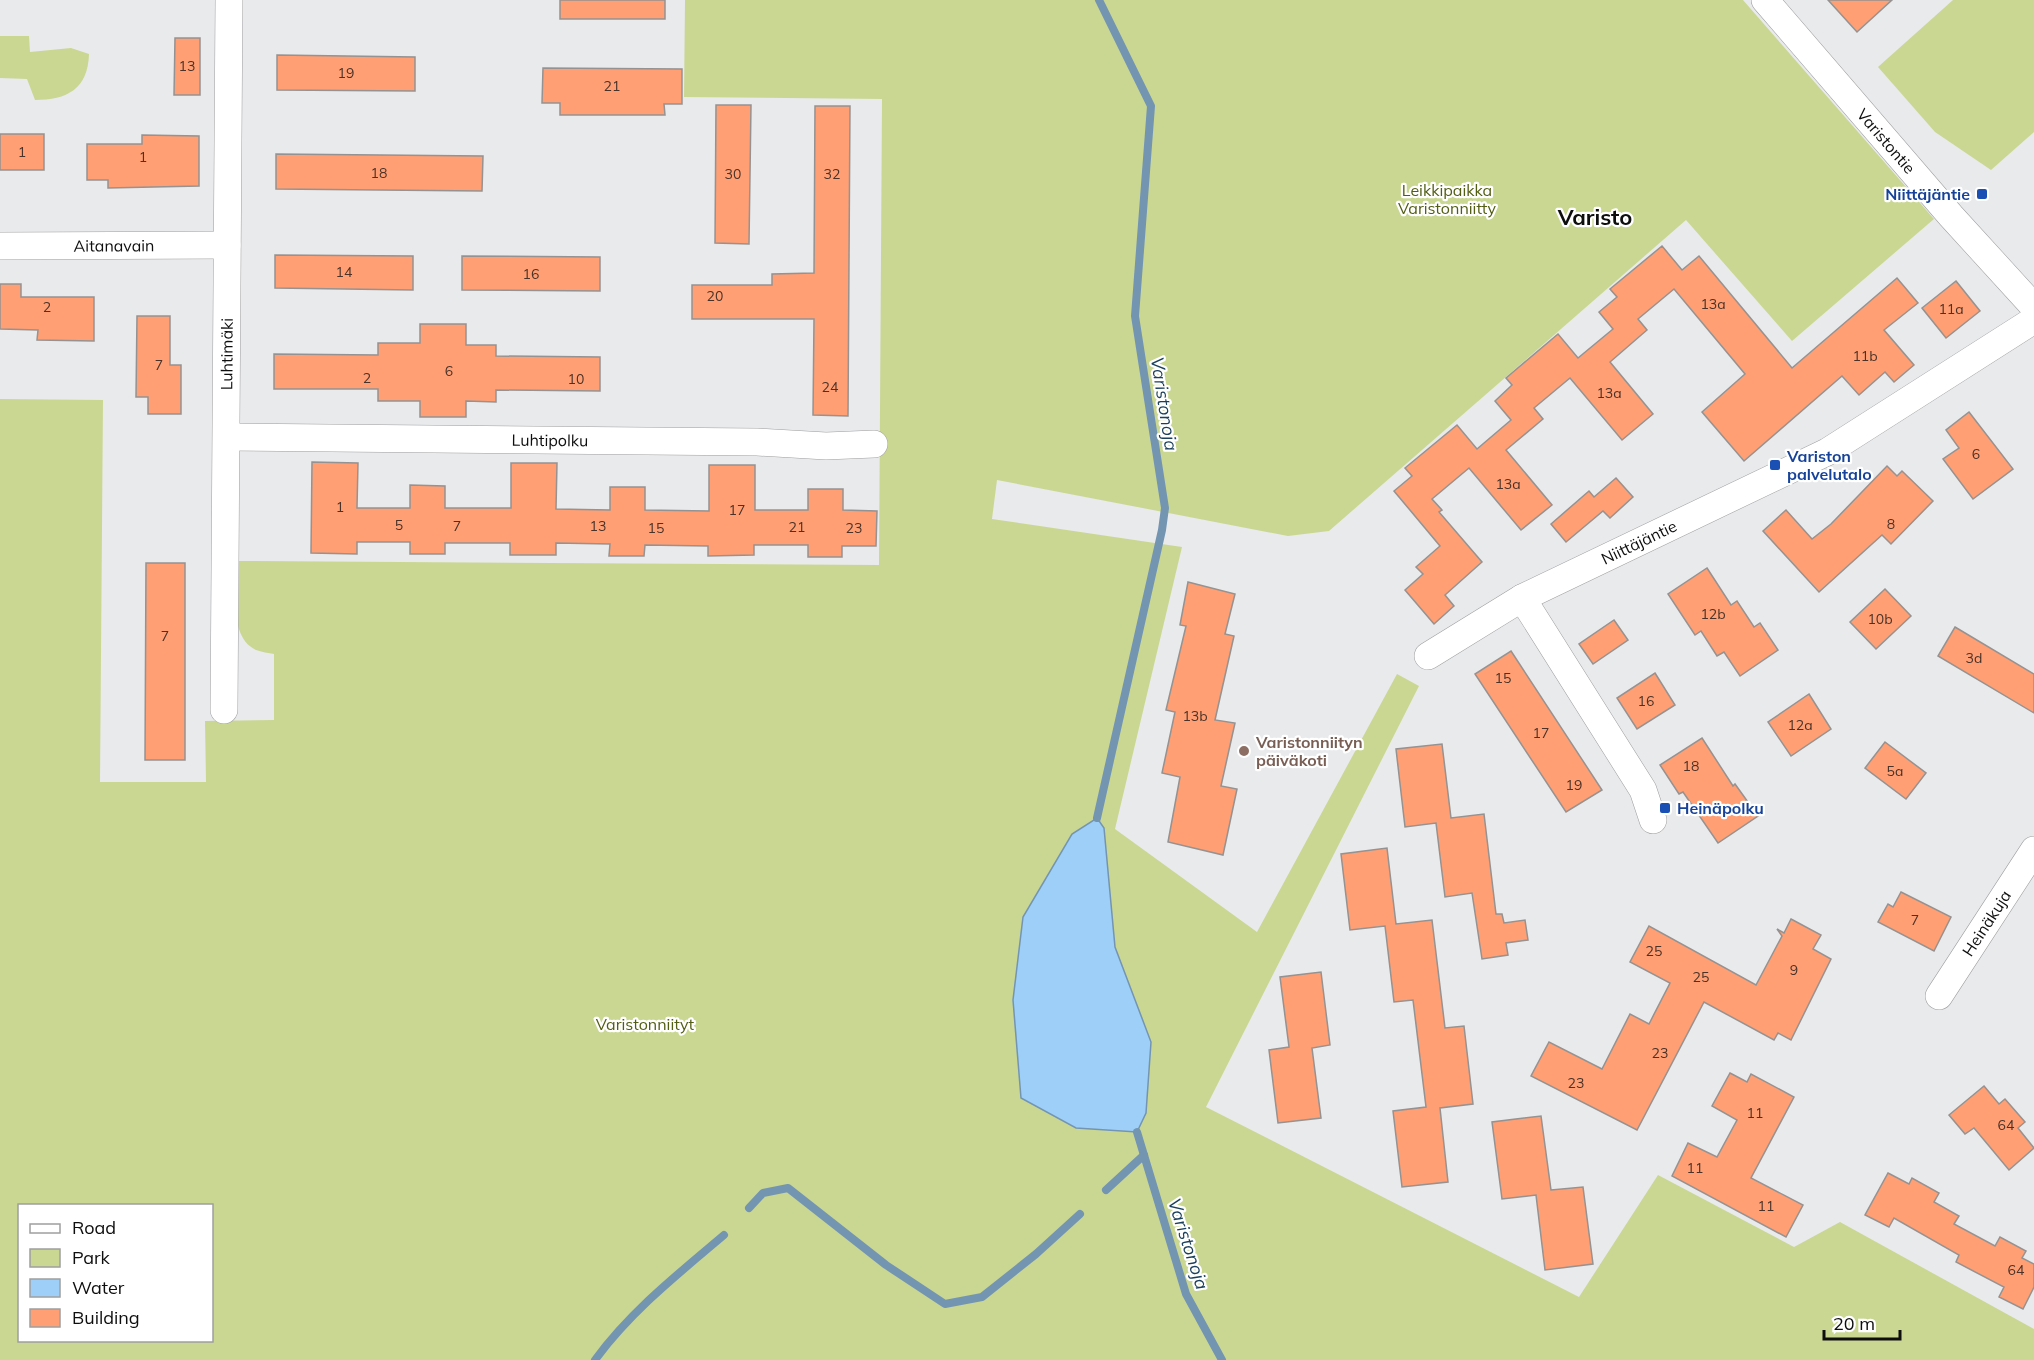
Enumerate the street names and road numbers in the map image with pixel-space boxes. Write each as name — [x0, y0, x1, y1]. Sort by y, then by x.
street label: Varistontie — [1853, 104, 1920, 178]
street label: Aitanavain — [74, 235, 154, 256]
street label: Luhtimäki — [216, 318, 237, 390]
street label: Luhtipolku — [512, 430, 588, 450]
street label: Niittäjäntie — [1598, 516, 1680, 569]
street label: Heinäkuja — [1958, 886, 2015, 960]

